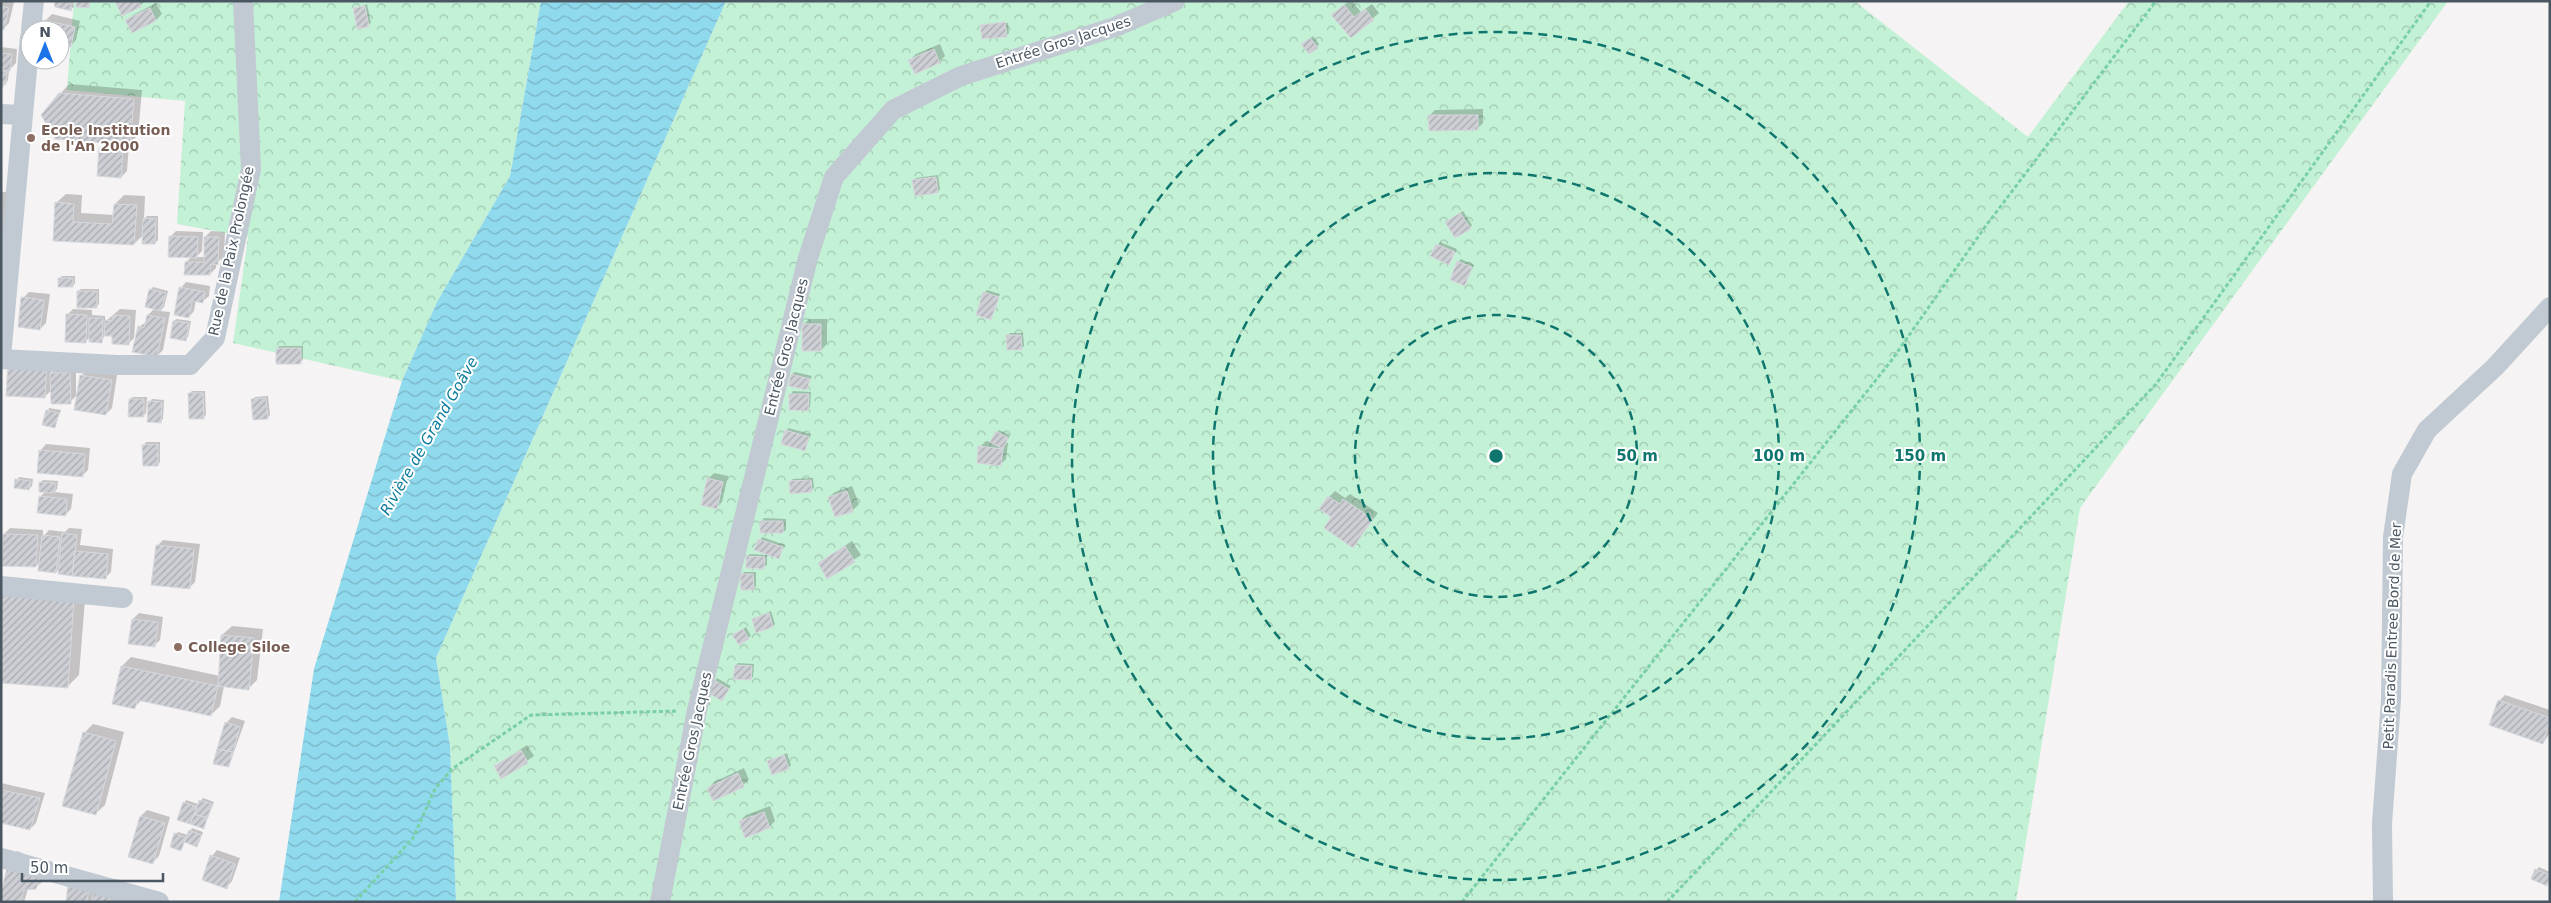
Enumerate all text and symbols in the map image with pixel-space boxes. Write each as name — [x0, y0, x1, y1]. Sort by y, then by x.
street label: Entrée Gros Jacques — [993, 13, 1133, 71]
north arrow — [20, 20, 70, 70]
text: N — [39, 24, 51, 40]
place label: Ecole Institution de l'An 2000 — [41, 122, 170, 154]
marker: Ecole Institution de l'An 2000 — [25, 132, 37, 144]
street label: Rue de la Paix Prolongée — [205, 165, 257, 337]
street label: Entrée Gros Jacques — [761, 277, 811, 417]
water label: Rivière de Grand Goâve — [376, 354, 482, 518]
centre of rings — [1487, 447, 1505, 465]
text: 50 m — [1616, 447, 1658, 465]
text: 100 m — [1753, 447, 1805, 465]
text: 150 m — [1894, 447, 1946, 465]
street label: Petit Paradis Entree Bord de Mer — [2380, 522, 2404, 750]
place label: College Siloe — [188, 639, 290, 655]
marker: College Siloe — [172, 641, 184, 653]
street label: Entrée Gros Jacques — [670, 670, 714, 812]
scale bar — [22, 850, 164, 882]
text: 50 m — [30, 859, 68, 877]

